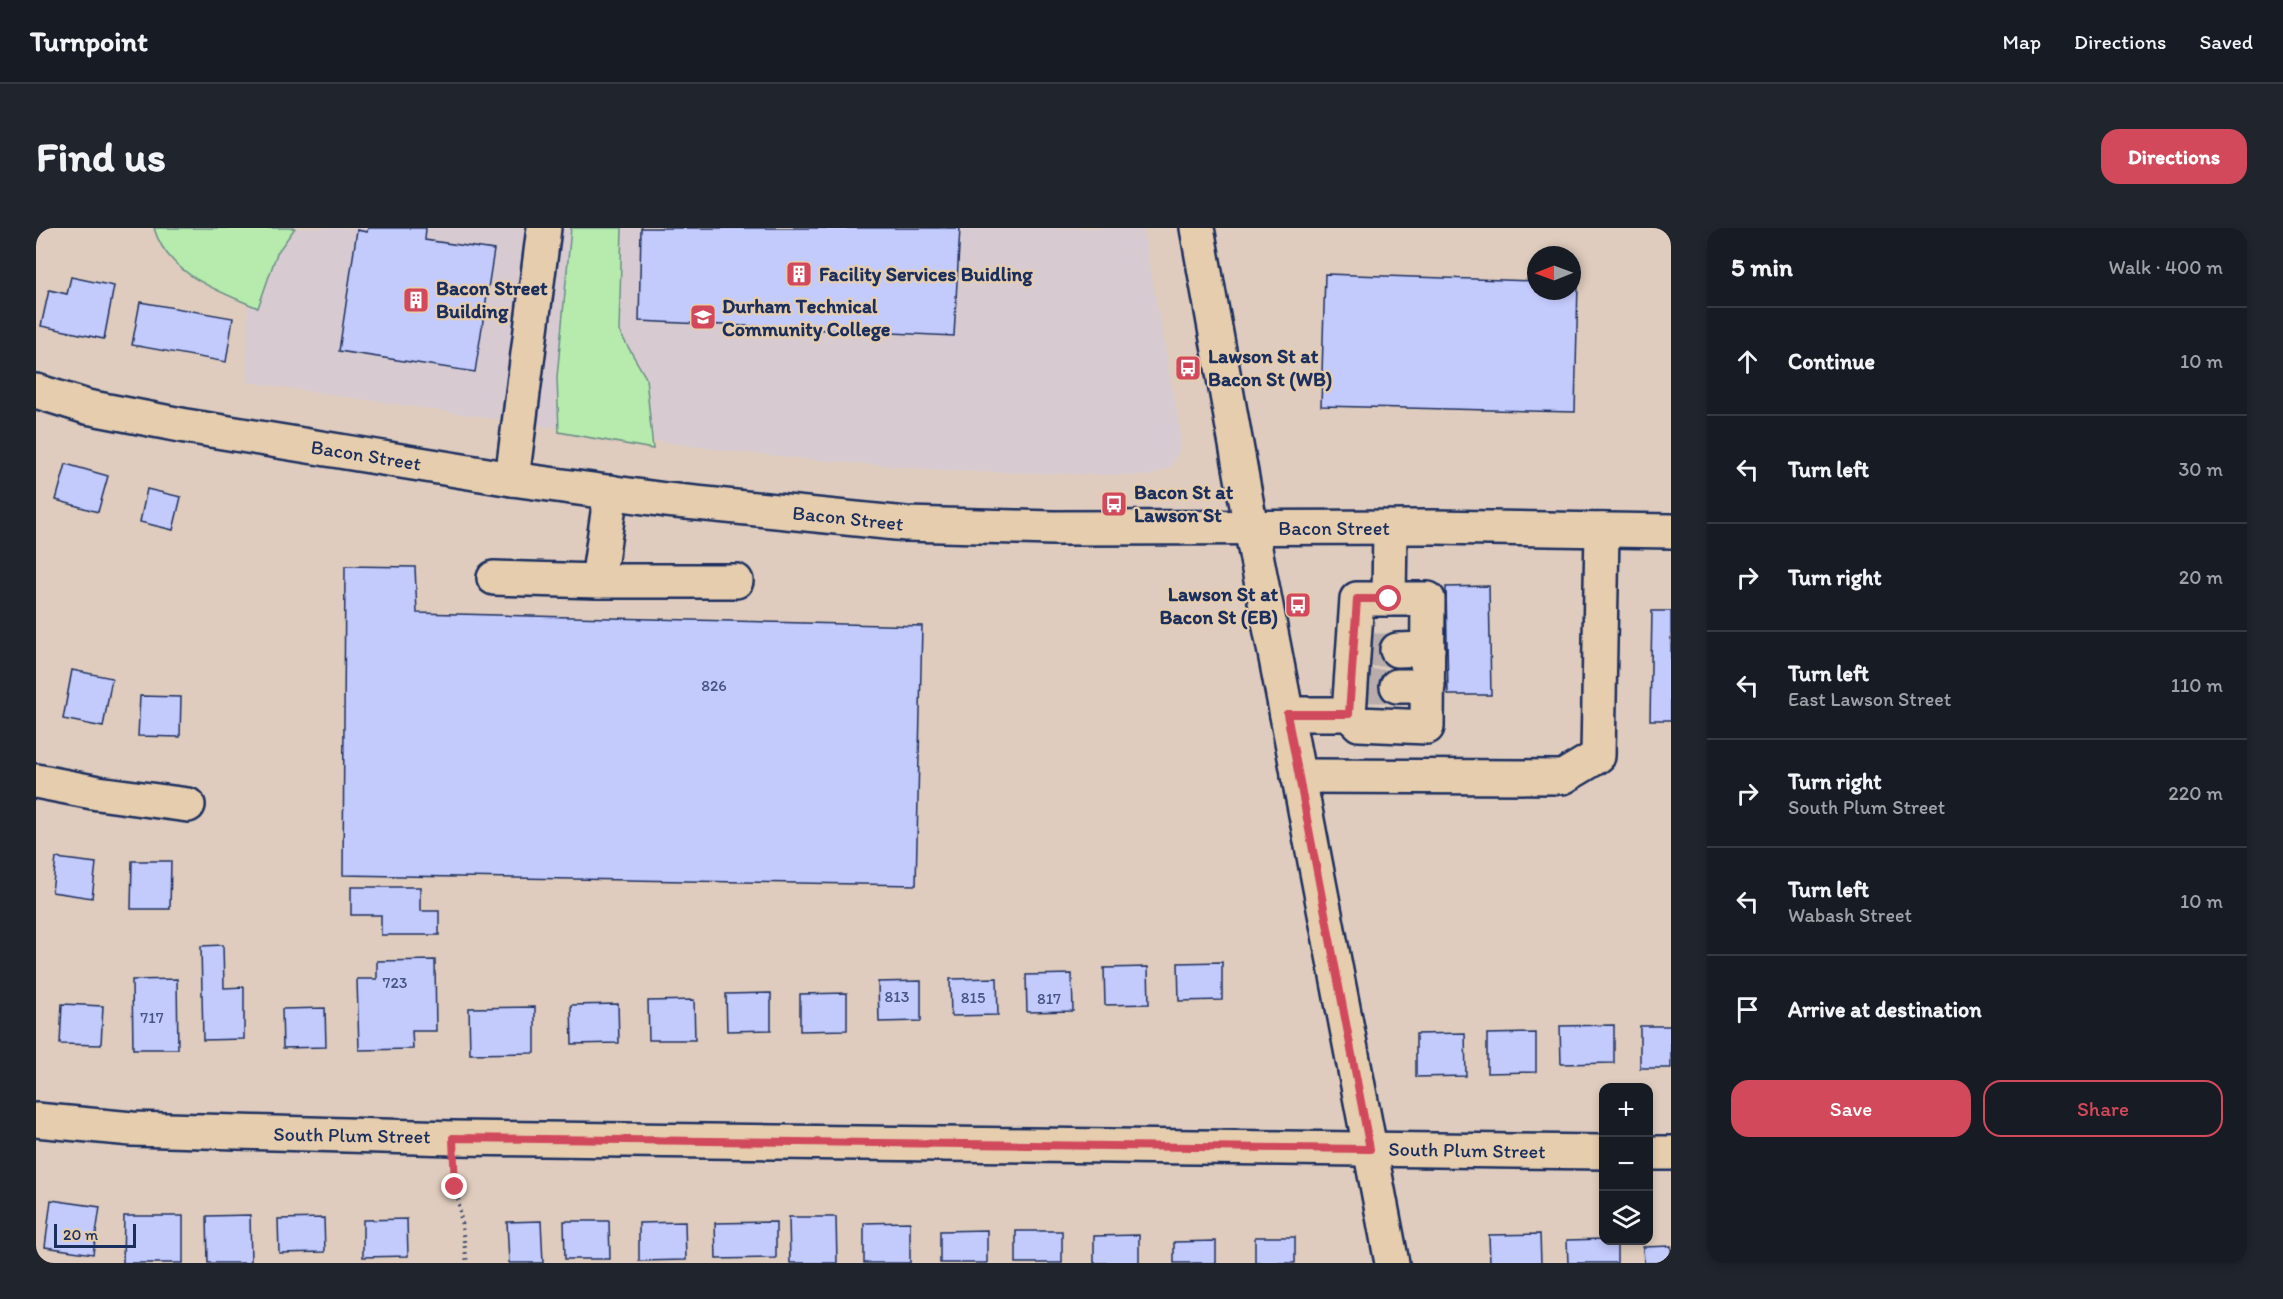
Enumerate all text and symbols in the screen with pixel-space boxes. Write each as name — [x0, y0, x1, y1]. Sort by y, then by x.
text: Turnpoint — [30, 24, 148, 58]
text: Map — [2003, 29, 2041, 54]
text: Directions — [2074, 29, 2166, 54]
text: Saved — [2199, 29, 2253, 54]
button: Directions — [2101, 129, 2247, 184]
text: Find us — [36, 131, 166, 182]
north arrow — [1527, 246, 1581, 300]
text: 5 min — [1731, 251, 1793, 283]
text: Walk · 400 m — [2109, 255, 2223, 279]
building icon: Facility Services Buidling — [784, 259, 814, 289]
place label: Facility Services Buidling — [819, 262, 1033, 287]
place label: Bacon Street Building — [436, 276, 548, 324]
building icon: Bacon Street Building — [401, 285, 431, 315]
place label: Durham Technical Community College — [722, 294, 891, 342]
school or university icon: Durham Technical Community College — [688, 302, 718, 332]
place label: Lawson St at Bacon St (WB) — [1208, 344, 1332, 392]
icon: ahead — [1731, 345, 1764, 378]
text: Continue — [1788, 348, 1875, 375]
text: 10 m — [2180, 349, 2223, 373]
bus stop icon: Lawson St at Bacon St (WB) — [1173, 353, 1203, 383]
street label: Bacon Street — [309, 434, 423, 476]
icon: left — [1731, 453, 1764, 486]
text: Turn left — [1788, 456, 1869, 483]
text: 30 m — [2178, 457, 2223, 481]
place label: Bacon St at Lawson St — [1134, 480, 1234, 527]
bus stop icon: Bacon St at Lawson St — [1099, 489, 1129, 519]
street label: Bacon Street — [791, 500, 905, 536]
street label: Bacon Street — [1278, 516, 1390, 540]
icon: right — [1731, 561, 1764, 594]
text: Turn right — [1788, 564, 1882, 591]
text: 20 m — [2179, 565, 2223, 589]
place label: Lawson St at Bacon St (EB) — [1160, 582, 1279, 630]
route start — [1375, 585, 1401, 611]
bus stop icon: Lawson St at Bacon St (EB) — [1283, 590, 1313, 620]
text: Turn left — [1788, 660, 1869, 687]
icon: left — [1731, 669, 1764, 702]
text: 110 m — [2171, 673, 2223, 697]
house number: 826 — [701, 676, 727, 695]
text: East Lawson Street — [1788, 687, 1951, 711]
text: Turn right — [1788, 768, 1882, 795]
icon: right — [1731, 777, 1764, 810]
text: 220 m — [2168, 781, 2223, 805]
text: South Plum Street — [1788, 795, 1945, 819]
text: Turn left — [1788, 876, 1869, 903]
icon: left — [1731, 885, 1764, 918]
text: 10 m — [2180, 889, 2223, 913]
text: Wabash Street — [1788, 903, 1912, 927]
house number: 723 — [382, 973, 408, 992]
house number: 813 — [885, 987, 910, 1006]
house number: 815 — [961, 988, 985, 1007]
house number: 817 — [1037, 989, 1061, 1008]
icon: arrive — [1731, 993, 1764, 1026]
text: Arrive at destination — [1788, 996, 1982, 1023]
house number: 717 — [140, 1008, 164, 1027]
button: Save — [1731, 1080, 1971, 1137]
button: Share — [1983, 1080, 2223, 1137]
map controls — [1599, 1083, 1653, 1245]
button: + — [1599, 1083, 1653, 1137]
street label: South Plum Street — [273, 1122, 431, 1148]
street label: South Plum Street — [1388, 1137, 1546, 1163]
button: − — [1599, 1137, 1653, 1191]
route end — [441, 1173, 467, 1199]
button: layers — [1599, 1191, 1653, 1245]
scale bar — [54, 1221, 136, 1248]
text: 20 m — [63, 1225, 98, 1244]

